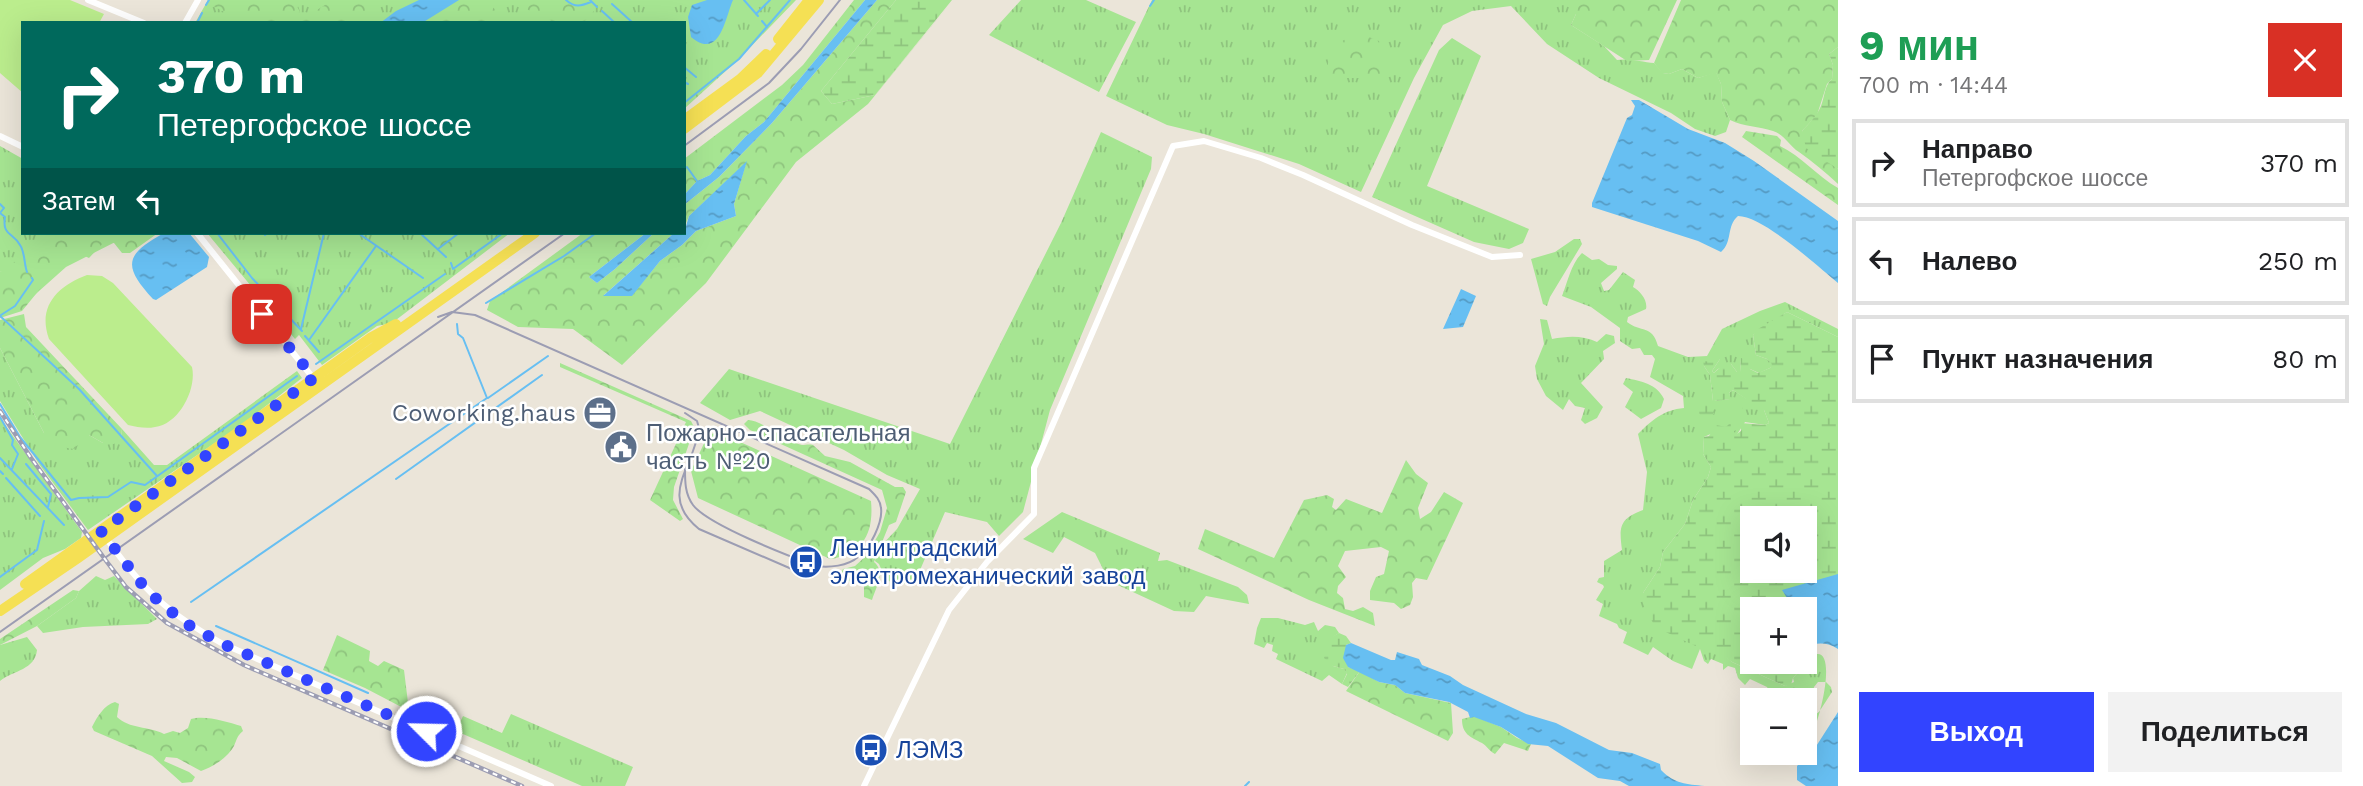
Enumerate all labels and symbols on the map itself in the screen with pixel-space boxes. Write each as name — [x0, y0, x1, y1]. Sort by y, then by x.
pin — [232, 284, 292, 344]
office icon: Coworking.haus — [581, 394, 619, 432]
place label: Coworking.haus — [392, 399, 576, 427]
place label: Пожарно-спасательная часть №20 — [646, 419, 910, 475]
public building icon: Пожарно-спасательная часть №20 — [602, 428, 640, 466]
place label: Ленинградский электромеханический завод — [830, 534, 1146, 590]
bus stop icon: Ленинградский электромеханический завод — [787, 543, 825, 581]
position arrow — [389, 694, 463, 768]
bus stop icon: ЛЭМЗ — [852, 731, 890, 769]
place label: ЛЭМЗ — [896, 736, 964, 764]

